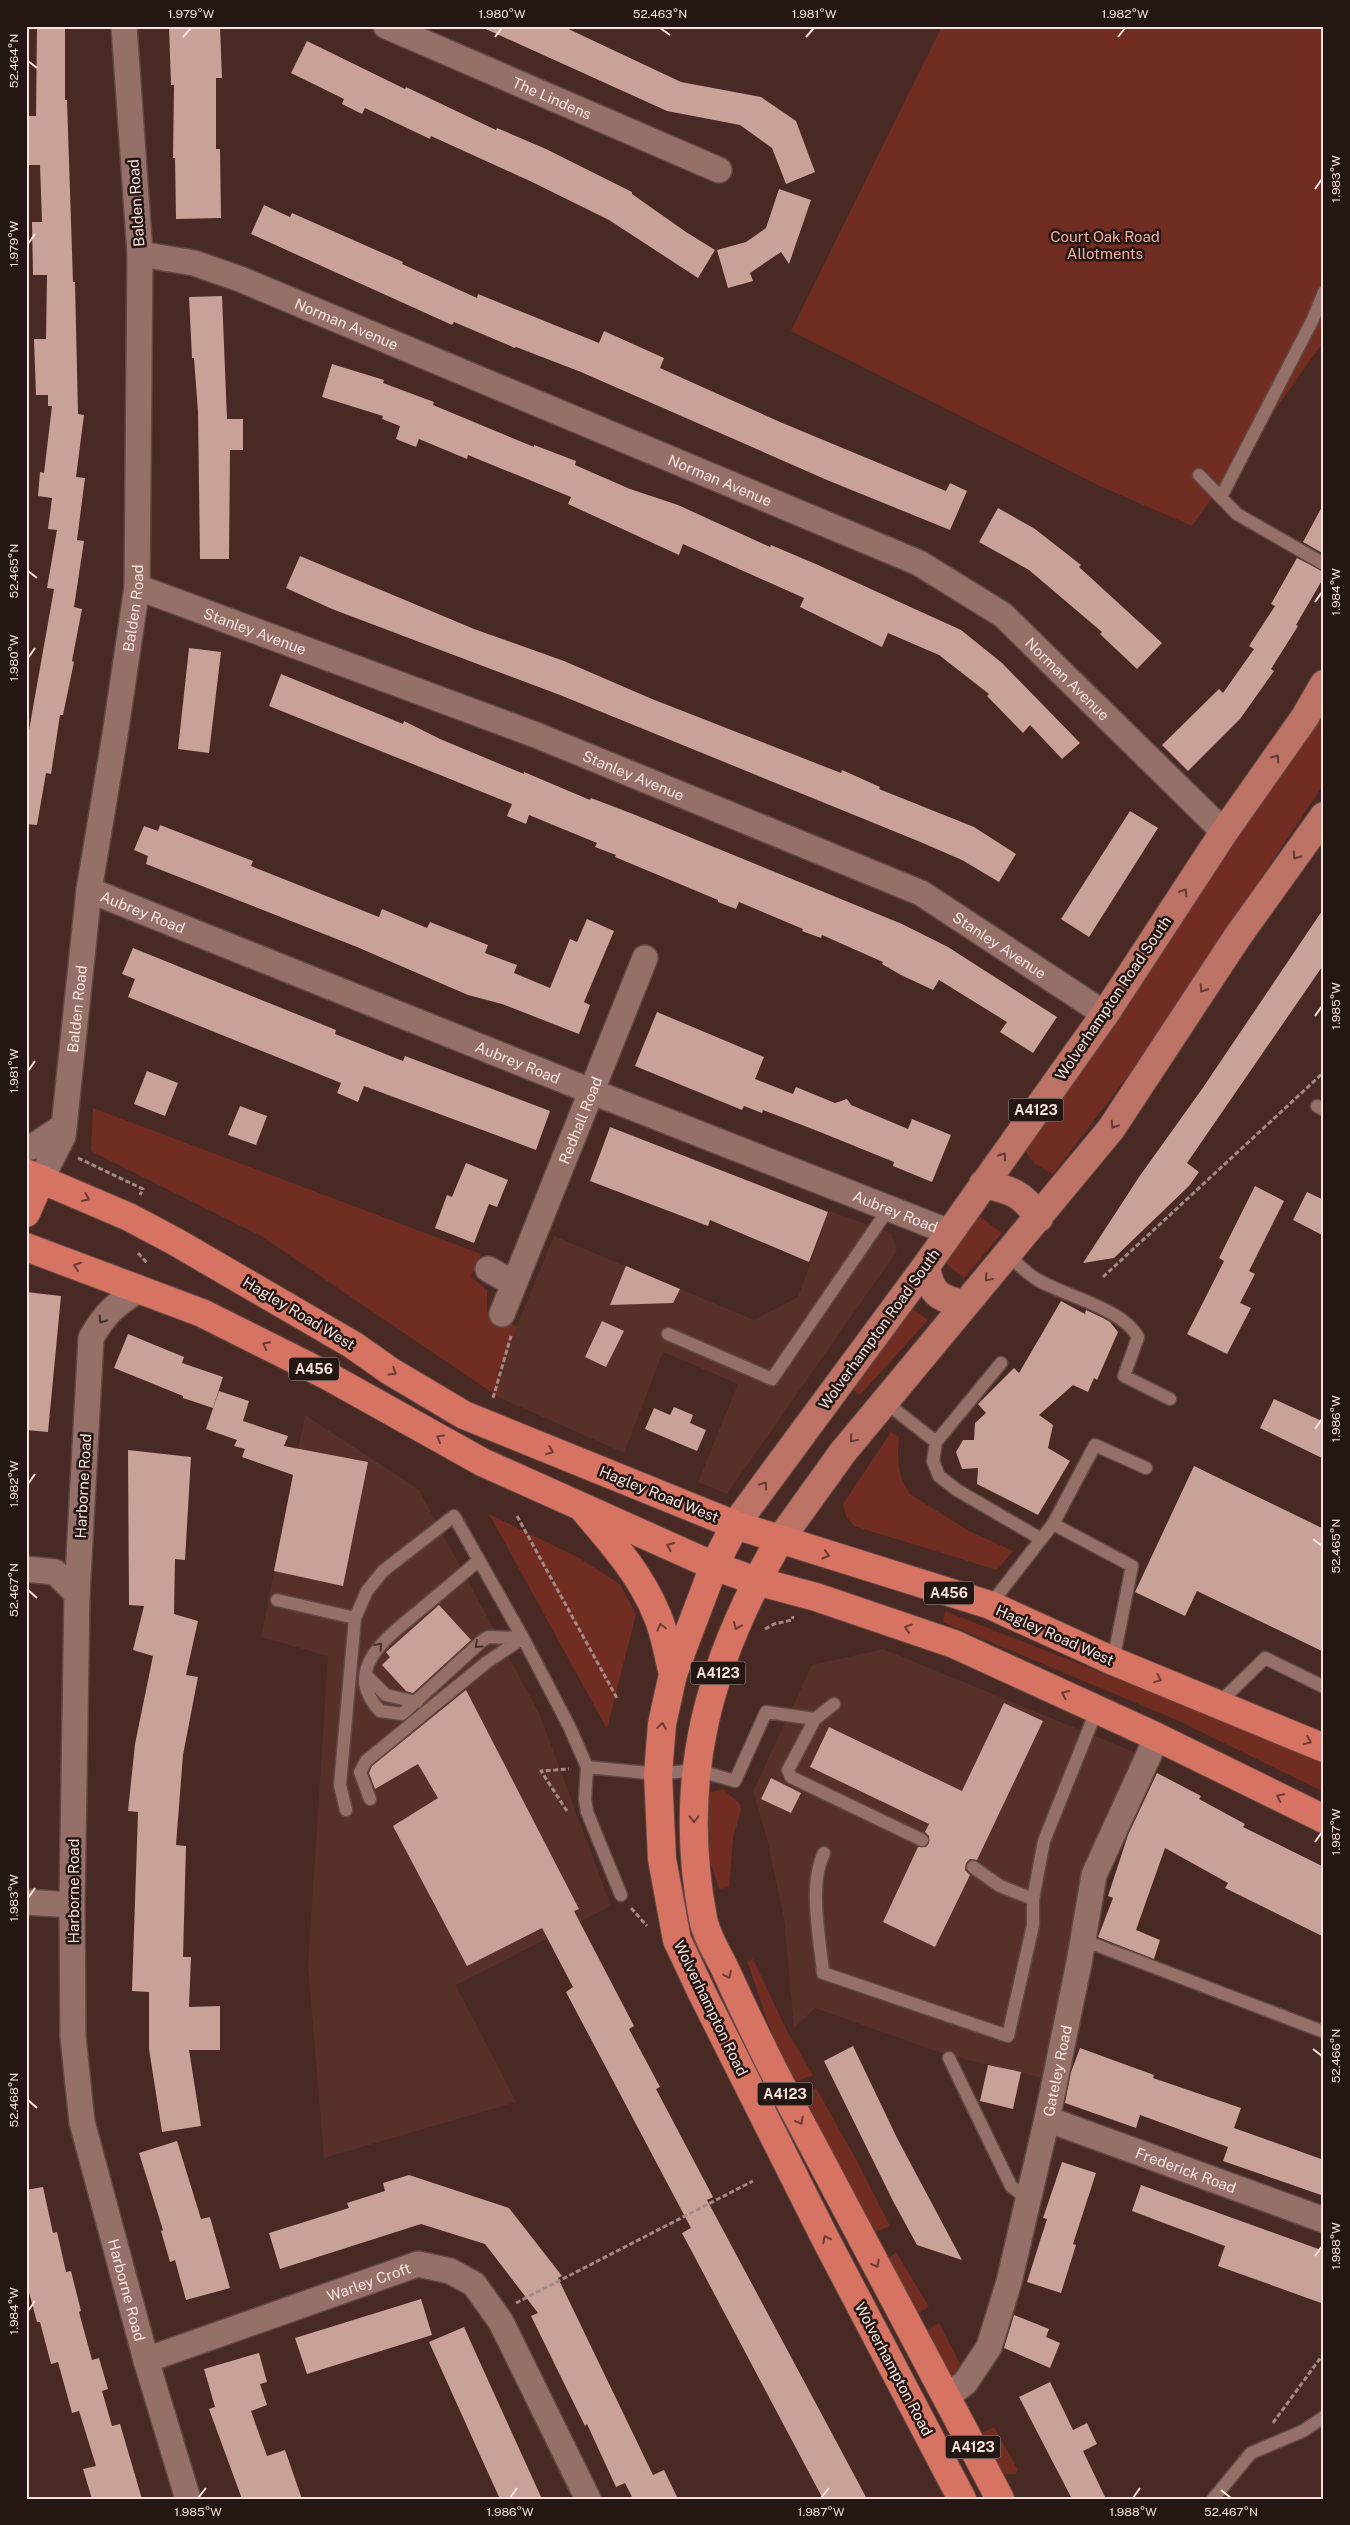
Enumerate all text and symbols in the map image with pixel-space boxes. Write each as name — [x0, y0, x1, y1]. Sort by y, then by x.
text: 1.979°W — [168, 7, 215, 21]
text: 1.980°W — [478, 7, 526, 21]
text: 52.463°N — [633, 7, 687, 21]
text: 1.981°W — [792, 7, 837, 21]
text: 1.982°W — [1102, 7, 1149, 21]
text: 52.464°N — [7, 34, 21, 88]
street label: The Lindens — [510, 73, 594, 122]
text: 1.983°W — [1329, 155, 1343, 203]
street label: Balden Road — [124, 159, 148, 247]
text: 1.979°W — [7, 220, 21, 267]
park label: Court Oak Road Allotments — [1050, 228, 1160, 262]
street label: Norman Avenue — [292, 294, 401, 353]
street label: Norman Avenue — [666, 451, 775, 509]
text: 52.465°N — [7, 544, 21, 598]
street label: Balden Road — [119, 564, 146, 653]
text: 1.984°W — [1329, 568, 1343, 616]
street label: Stanley Avenue — [201, 604, 309, 658]
text: 1.980°W — [7, 634, 21, 682]
street label: Norman Avenue — [1022, 634, 1113, 723]
street label: Stanley Avenue — [580, 747, 687, 803]
one-way arrow — [1270, 754, 1279, 764]
one-way arrow — [1293, 850, 1302, 860]
street label: Aubrey Road — [98, 887, 188, 936]
one-way arrow — [1178, 889, 1188, 898]
street label: Stanley Avenue — [950, 908, 1050, 982]
street label: Wolverhampton Road South — [1052, 913, 1174, 1083]
street label: Balden Road — [63, 964, 89, 1054]
text: 1.985°W — [1329, 982, 1343, 1030]
one-way arrow — [1200, 984, 1209, 993]
street label: Aubrey Road — [473, 1037, 563, 1086]
text: 1.981°W — [7, 1048, 21, 1093]
street label: Redhall Road — [555, 1074, 605, 1166]
road number: A4123 — [1008, 1098, 1064, 1122]
one-way arrow — [1111, 1120, 1120, 1129]
one-way arrow — [997, 1152, 1006, 1162]
street label: Aubrey Road — [851, 1187, 940, 1235]
one-way arrow — [81, 1192, 90, 1203]
street label: Wolverhampton Road South — [815, 1246, 943, 1412]
one-way arrow — [74, 1262, 82, 1272]
one-way arrow — [985, 1272, 994, 1281]
street label: Hagley Road West — [240, 1273, 358, 1353]
one-way arrow — [99, 1314, 108, 1324]
one-way arrow — [262, 1341, 271, 1351]
road number: A456 — [289, 1358, 339, 1380]
one-way arrow — [388, 1366, 397, 1376]
text: 1.986°W — [1329, 1395, 1343, 1443]
street label: Harborne Road — [72, 1433, 94, 1539]
one-way arrow — [851, 1433, 859, 1442]
one-way arrow — [436, 1435, 445, 1445]
one-way arrow — [546, 1445, 554, 1455]
text: 1.982°W — [7, 1460, 21, 1507]
street label: Hagley Road West — [597, 1462, 721, 1526]
one-way arrow — [758, 1482, 766, 1491]
text: 52.465°N — [1329, 1519, 1343, 1573]
one-way arrow — [666, 1541, 675, 1552]
one-way arrow — [821, 1549, 830, 1559]
text: 52.467°N — [7, 1563, 21, 1617]
road number: A456 — [924, 1582, 974, 1605]
street label: Hagley Road West — [993, 1601, 1117, 1669]
one-way arrow — [732, 1621, 743, 1630]
one-way arrow — [656, 1623, 667, 1632]
one-way arrow — [904, 1624, 912, 1634]
one-way arrow — [474, 1640, 483, 1649]
one-way arrow — [374, 1643, 382, 1652]
road number: A4123 — [690, 1662, 746, 1685]
one-way arrow — [1153, 1673, 1162, 1684]
one-way arrow — [1061, 1690, 1070, 1701]
one-way arrow — [657, 1721, 667, 1730]
one-way arrow — [1303, 1735, 1312, 1746]
one-way arrow — [1276, 1793, 1285, 1803]
text: 1.987°W — [1329, 1808, 1343, 1855]
one-way arrow — [689, 1816, 699, 1823]
street label: Harborne Road — [65, 1838, 82, 1944]
text: 1.983°W — [7, 1874, 21, 1922]
street label: Wolverhampton Road — [671, 1938, 751, 2078]
one-way arrow — [722, 1970, 732, 1979]
street label: Gateley Road — [1039, 2024, 1075, 2118]
text: 52.466°N — [1329, 2029, 1343, 2083]
text: 52.468°N — [7, 2073, 21, 2127]
road number: A4123 — [758, 2082, 812, 2106]
one-way arrow — [794, 2116, 804, 2125]
street label: Frederick Road — [1133, 2144, 1239, 2196]
text: 1.988°W — [1329, 2222, 1343, 2270]
one-way arrow — [822, 2235, 832, 2244]
street label: Harborne Road — [105, 2237, 149, 2343]
street label: Warley Croft — [324, 2259, 413, 2304]
one-way arrow — [870, 2259, 880, 2268]
text: 1.984°W — [7, 2287, 21, 2335]
street label: Wolverhampton Road — [852, 2299, 936, 2439]
road number: A4123 — [946, 2436, 1000, 2458]
text: 1.985°W — [174, 2505, 222, 2519]
text: 1.986°W — [486, 2505, 534, 2519]
text: 1.987°W — [798, 2505, 845, 2519]
text: 1.988°W — [1109, 2505, 1157, 2519]
text: 52.467°N — [1204, 2505, 1258, 2519]

